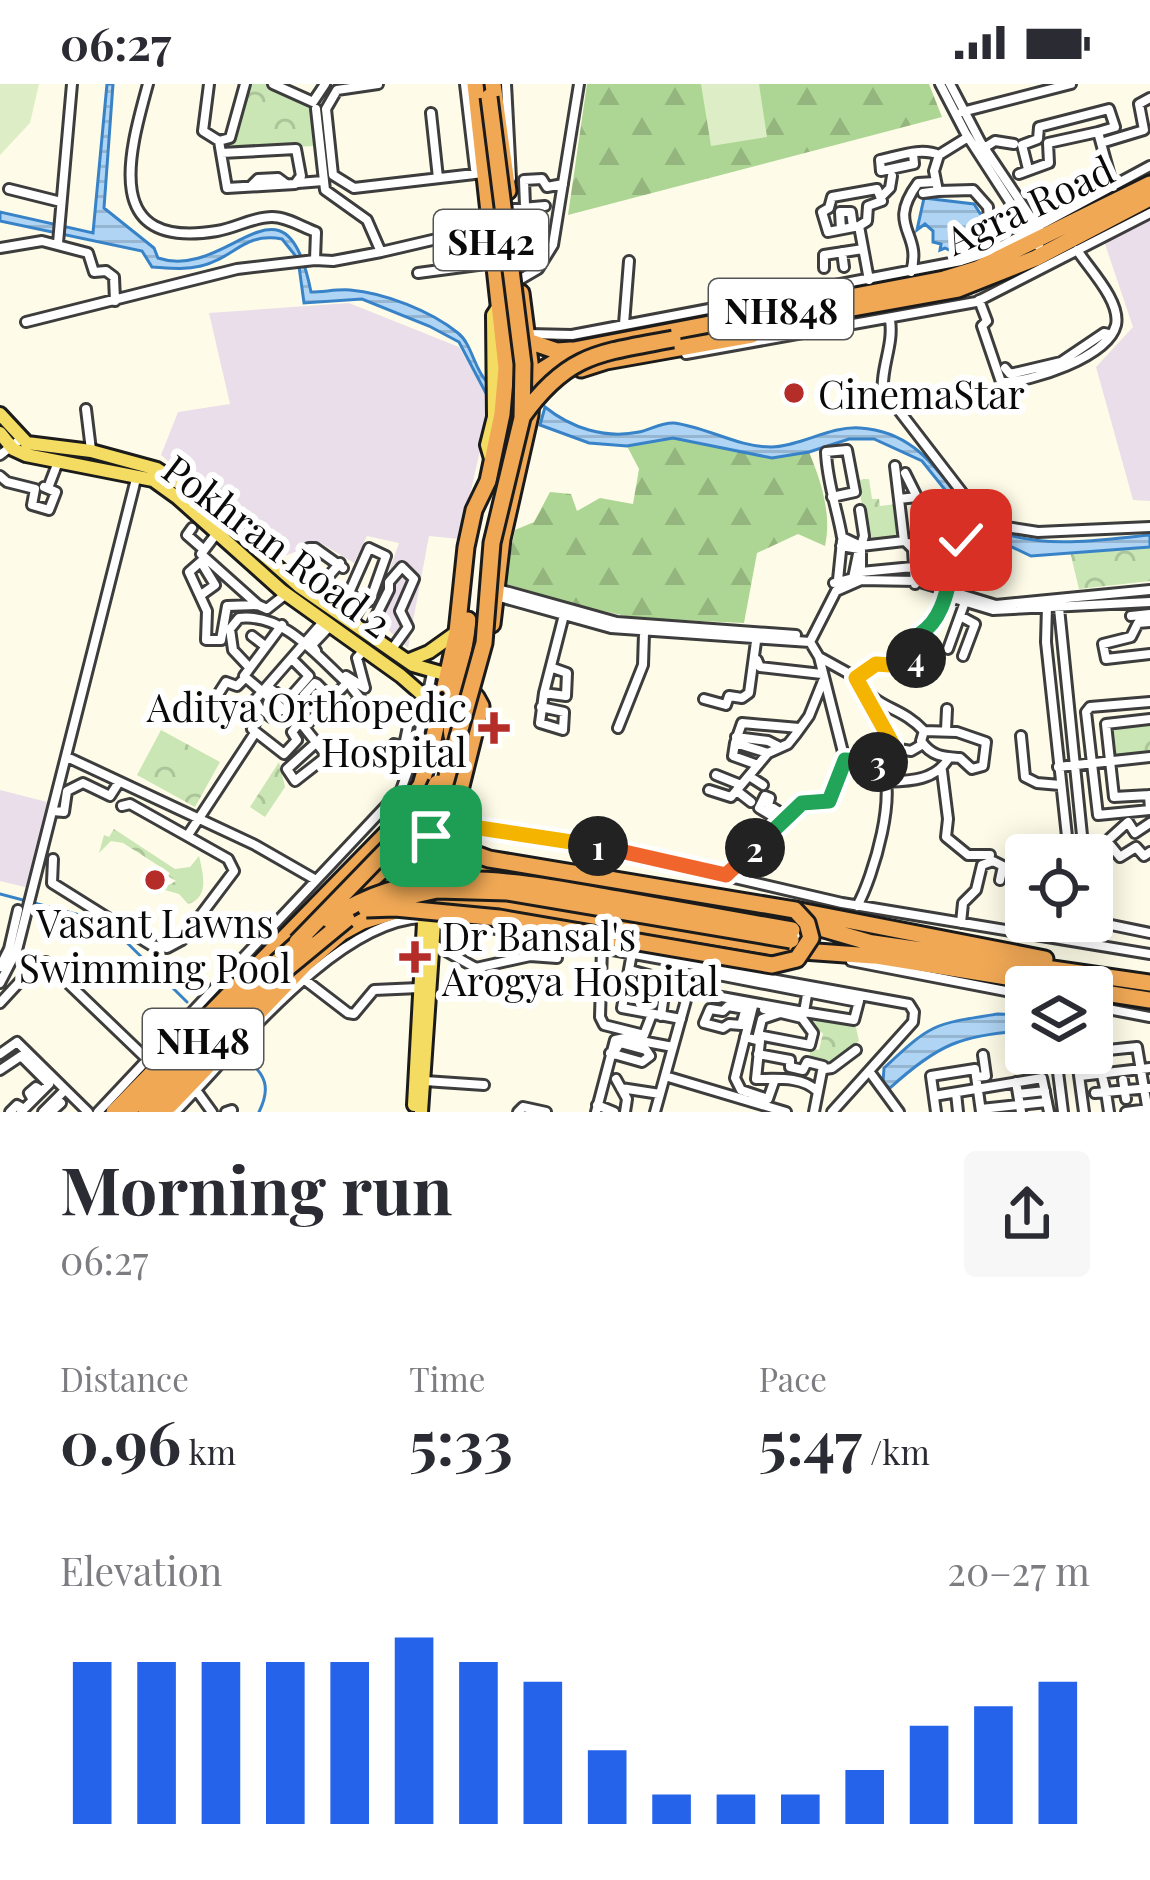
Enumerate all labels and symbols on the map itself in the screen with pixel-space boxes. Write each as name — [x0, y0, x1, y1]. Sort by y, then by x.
street label: Agra Road — [936, 142, 1122, 266]
road number: SH42 — [434, 210, 548, 270]
road number: NH848 — [709, 279, 853, 339]
place label: CinemaStar — [818, 367, 1025, 419]
marker: CinemaStar — [781, 380, 807, 406]
street label: Pokhran Road 2 — [153, 442, 403, 648]
pin — [910, 489, 1012, 591]
pin: 4 — [886, 628, 946, 688]
place label: Aditya Orthopedic Hospital — [146, 680, 467, 777]
marker: Aditya Orthopedic Hospital — [478, 712, 510, 744]
pin: 3 — [848, 732, 908, 792]
pin — [380, 785, 482, 887]
pin: 1 — [568, 816, 628, 876]
pin: 2 — [725, 818, 785, 878]
marker: Vasant Lawns Swimming Pool — [142, 867, 168, 893]
place label: Vasant Lawns Swimming Pool — [19, 896, 291, 993]
place label: Dr Bansal's Arogya Hospital — [441, 909, 719, 1006]
marker: Dr Bansal's Arogya Hospital — [399, 941, 431, 973]
road number: NH48 — [143, 1009, 263, 1069]

